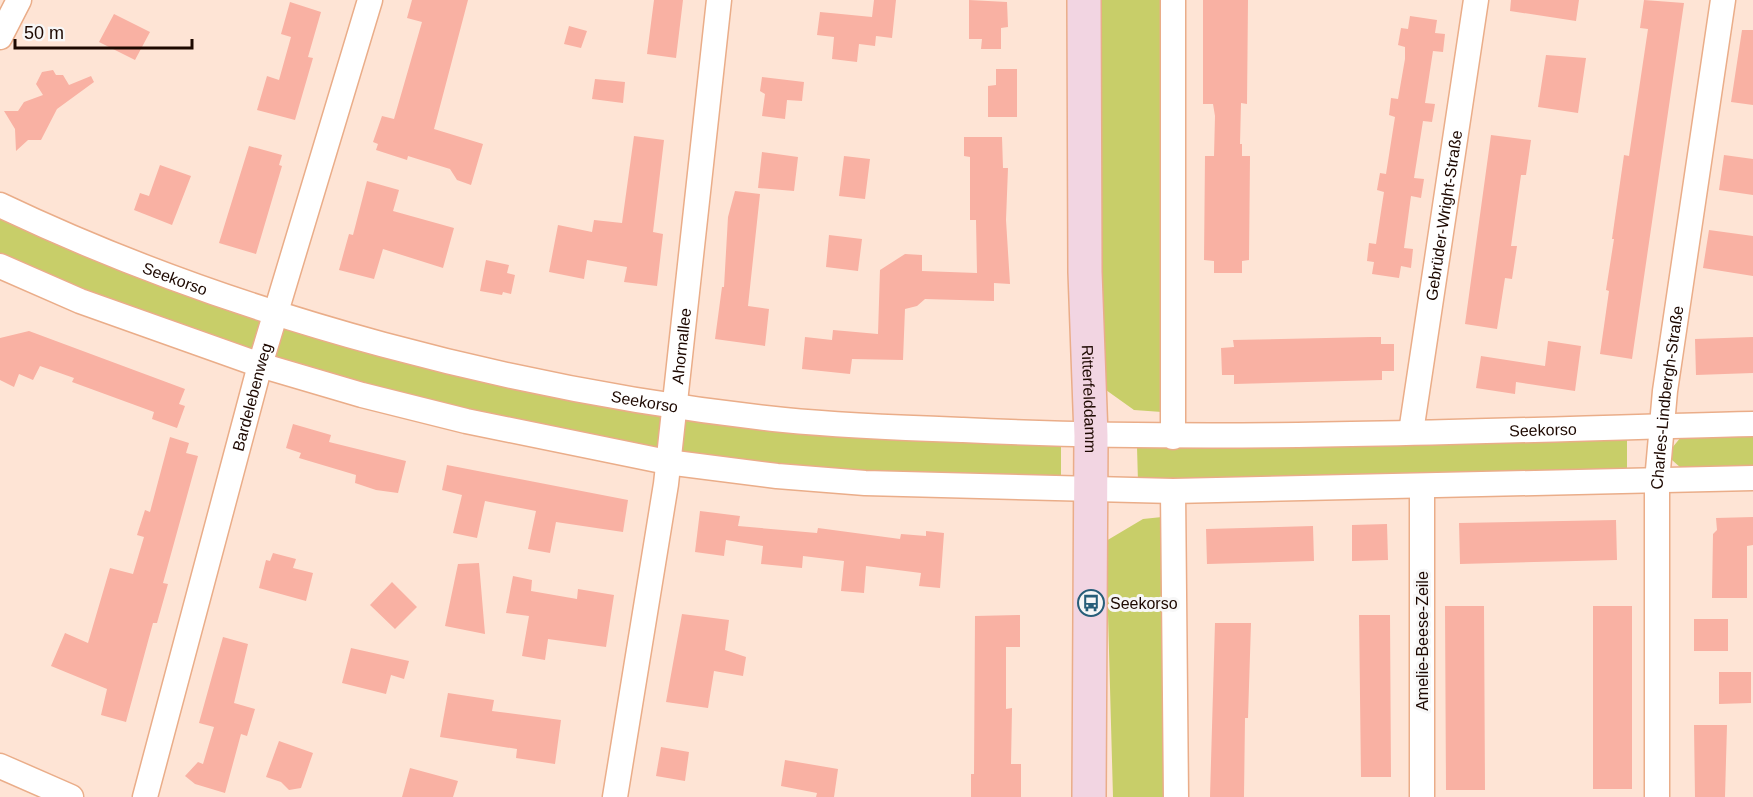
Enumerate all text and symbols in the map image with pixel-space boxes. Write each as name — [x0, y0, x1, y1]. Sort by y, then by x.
scale bar — [15, 12, 192, 50]
text: 50 m — [24, 23, 64, 43]
street label: Gebrüder-Wright-Straße — [1422, 129, 1465, 302]
street label: Seekorso — [140, 259, 210, 298]
street label: Charles-Lindbergh-Straße — [1649, 304, 1686, 490]
street label: Ahornallee — [669, 307, 694, 385]
street label: Bardelebenweg — [229, 341, 275, 453]
street label: Ritterfelddamm — [1079, 344, 1100, 453]
street label: Seekorso — [610, 387, 679, 415]
street label: Seekorso — [1509, 420, 1577, 439]
street label: Amelie-Beese-Zeile — [1414, 571, 1431, 711]
bus stop icon: Seekorso — [1076, 588, 1106, 618]
place label: Seekorso — [1110, 595, 1178, 612]

